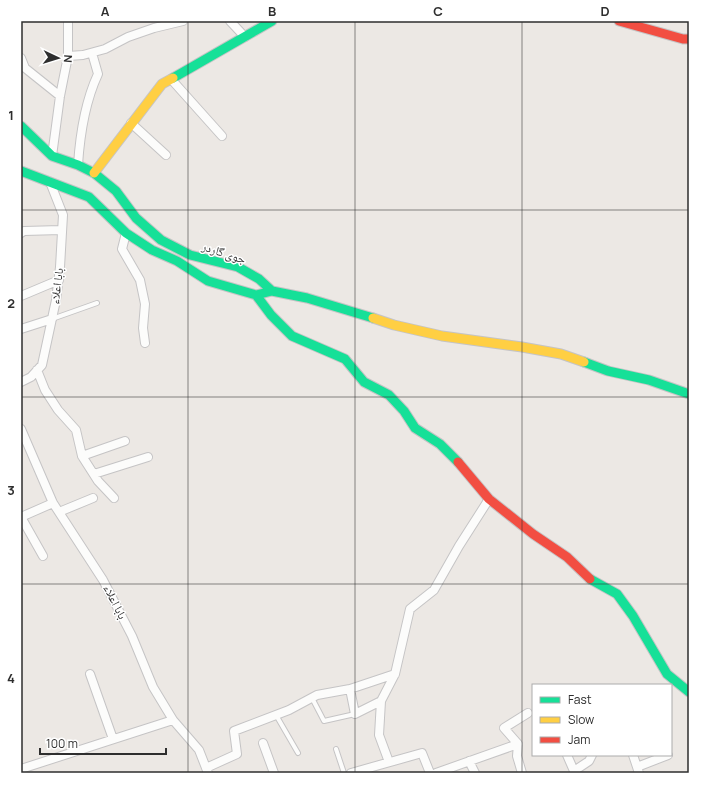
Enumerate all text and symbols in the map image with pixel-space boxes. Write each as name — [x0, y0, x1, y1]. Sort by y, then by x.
text: A — [101, 2, 110, 20]
text: B — [268, 2, 276, 20]
text: C — [433, 2, 443, 20]
text: D — [600, 2, 610, 20]
north arrow — [38, 38, 78, 78]
text: N — [61, 54, 76, 63]
text: 1 — [8, 106, 14, 124]
street label: جوی گاردر — [199, 237, 249, 268]
street label: بابا اعلاء — [46, 267, 67, 305]
text: 2 — [7, 294, 15, 312]
text: 3 — [7, 481, 15, 499]
street label: بابا اعلاء — [100, 582, 131, 622]
text: 4 — [7, 669, 15, 687]
legend — [532, 684, 672, 756]
text: Fast — [568, 691, 592, 708]
text: Slow — [568, 711, 594, 728]
scale bar — [40, 730, 166, 756]
text: Jam — [568, 731, 590, 748]
text: 100 m — [46, 735, 78, 752]

